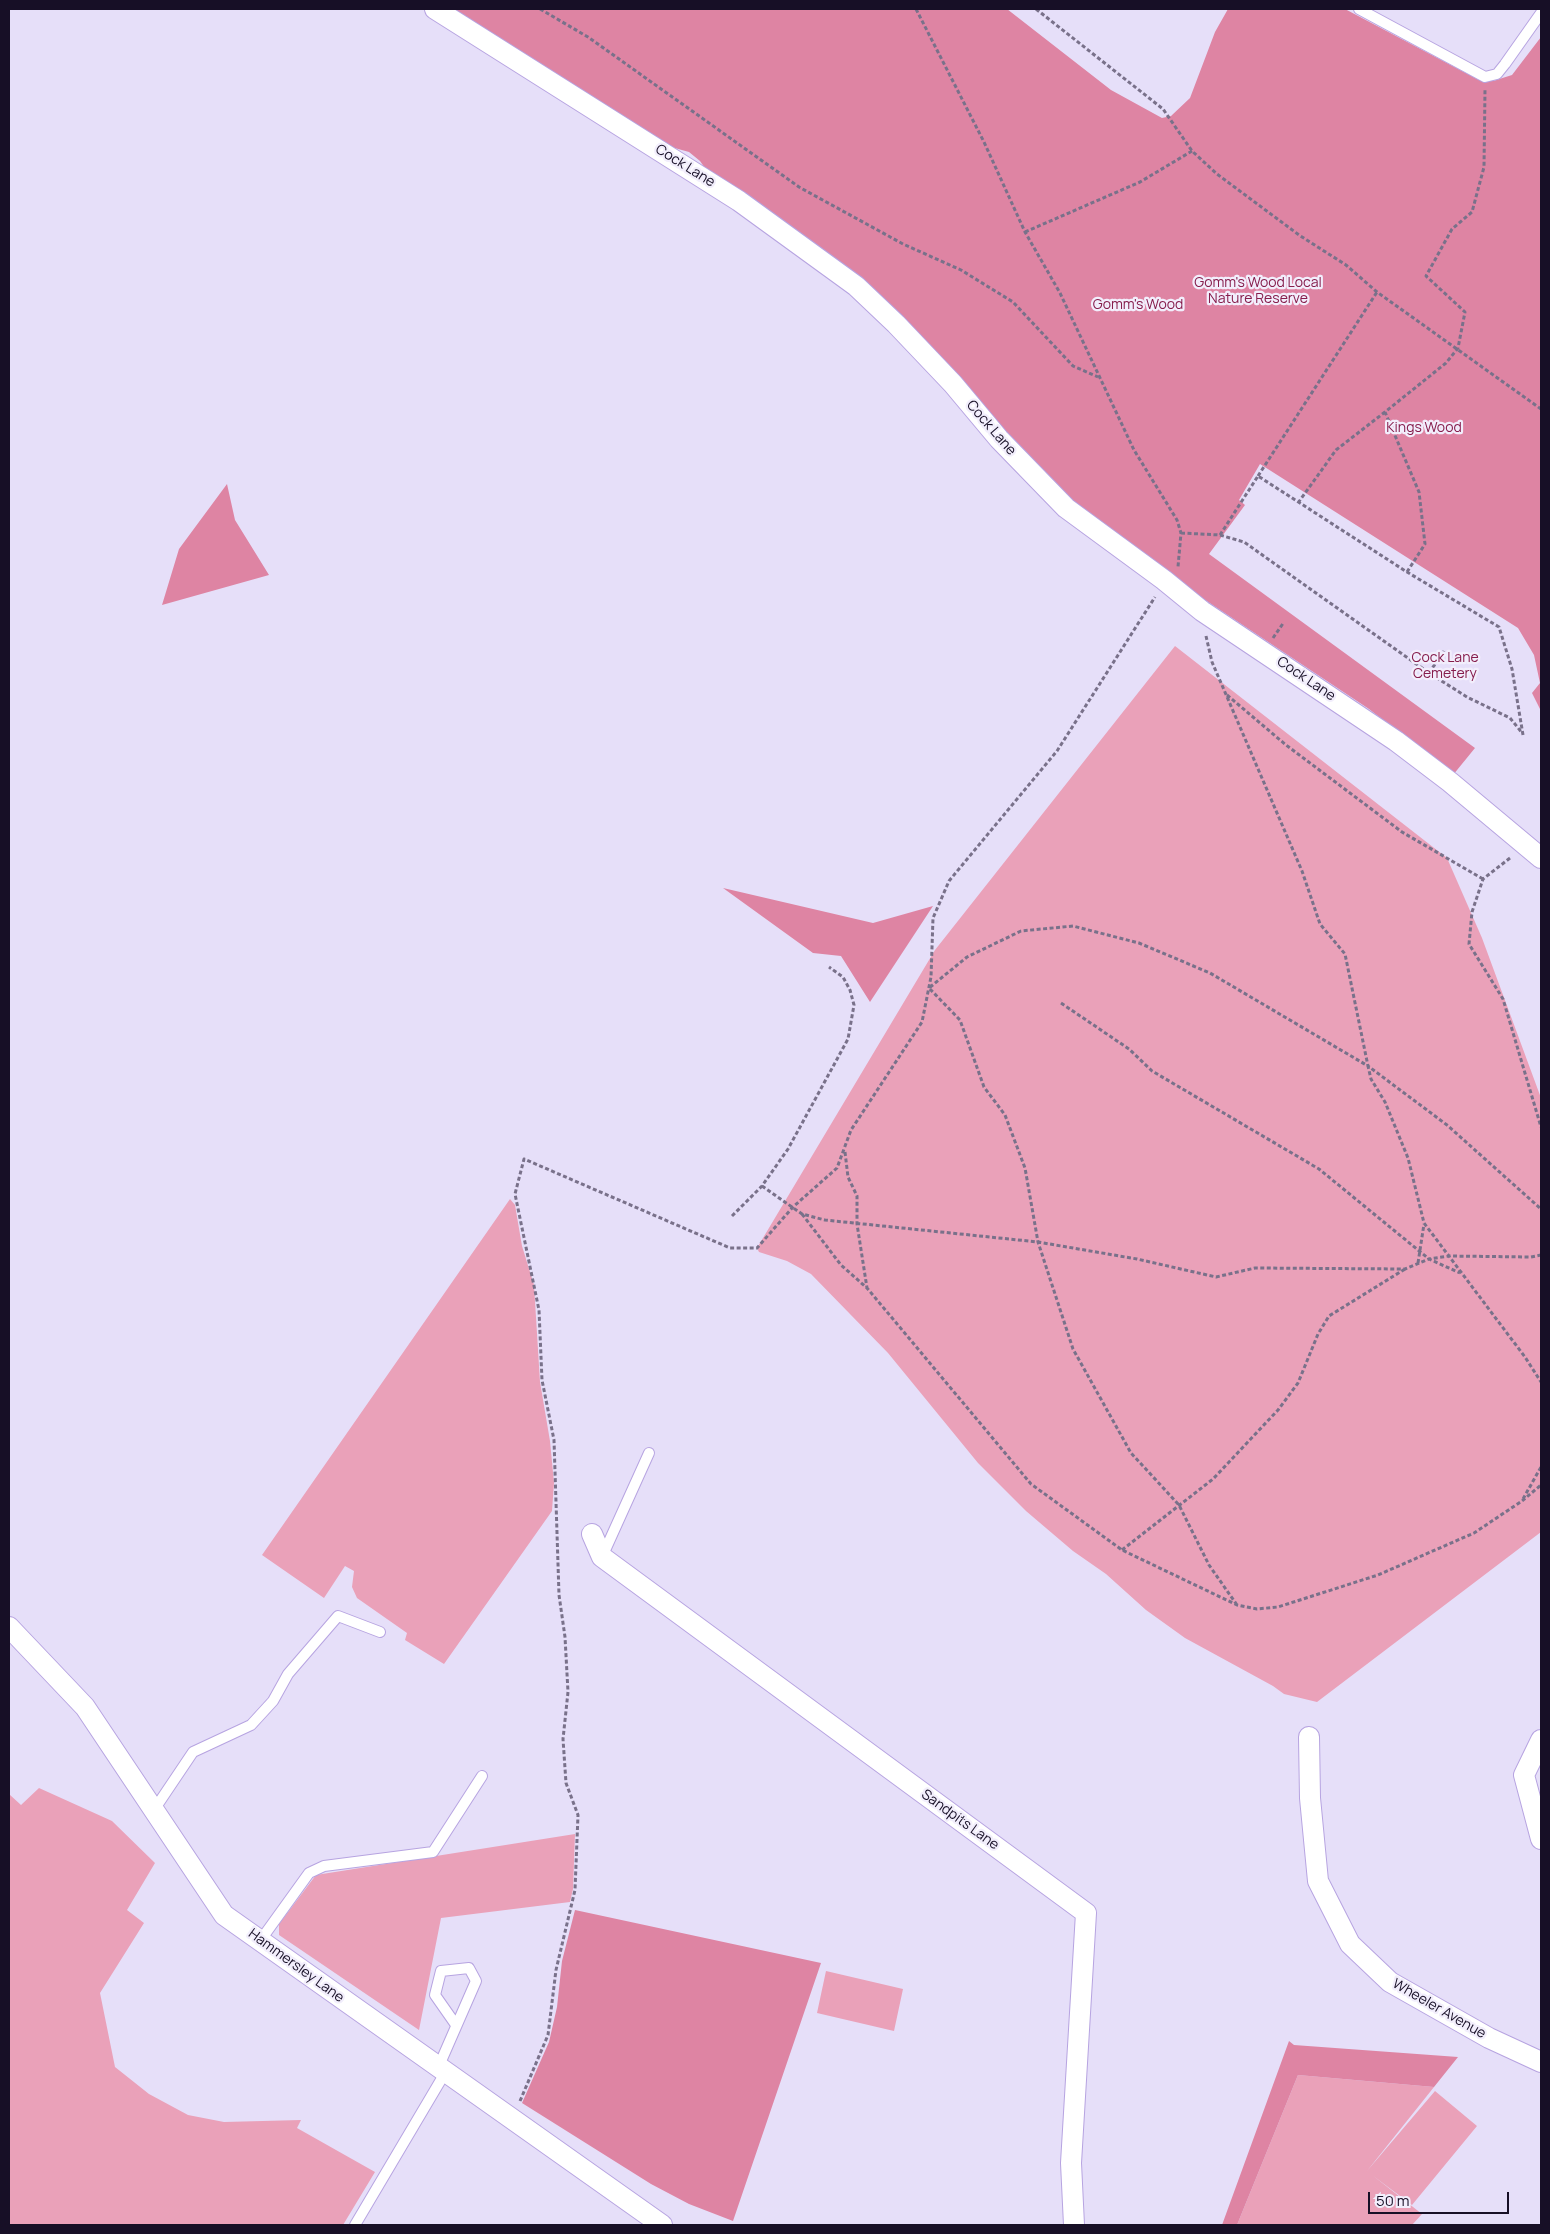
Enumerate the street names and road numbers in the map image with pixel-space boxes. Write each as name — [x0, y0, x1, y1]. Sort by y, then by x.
street label: Cock Lane — [652, 141, 718, 191]
street label: Cock Lane — [963, 397, 1019, 459]
street label: Cock Lane — [1273, 653, 1339, 705]
street label: Sandpits Lane — [918, 1786, 1002, 1854]
street label: Hammersley Lane — [245, 1926, 347, 2006]
street label: Wheeler Avenue — [1389, 1975, 1489, 2043]

